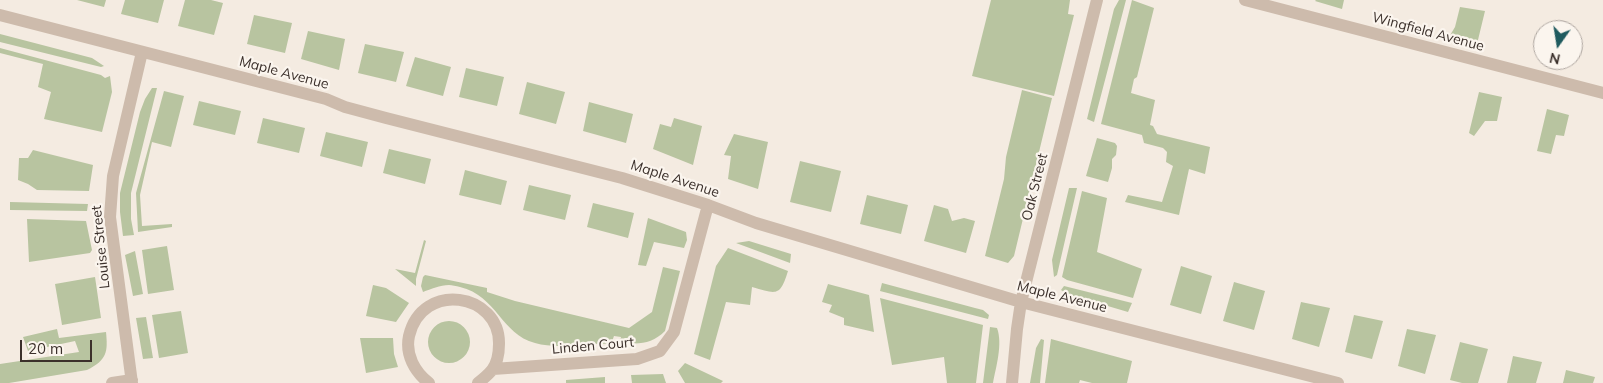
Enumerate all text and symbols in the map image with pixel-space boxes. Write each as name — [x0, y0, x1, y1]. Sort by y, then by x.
street label: Wingfield Avenue — [1370, 9, 1486, 55]
north arrow — [1533, 20, 1583, 70]
text: N — [1548, 49, 1562, 69]
street label: Maple Avenue — [237, 53, 331, 93]
street label: Oak Street — [1019, 152, 1051, 222]
street label: Maple Avenue — [629, 157, 721, 201]
street label: Louise Street — [88, 204, 114, 290]
street label: Maple Avenue — [1015, 278, 1109, 316]
scale bar — [22, 330, 95, 362]
street label: Linden Court — [551, 334, 635, 358]
text: 20 m — [28, 339, 63, 358]

